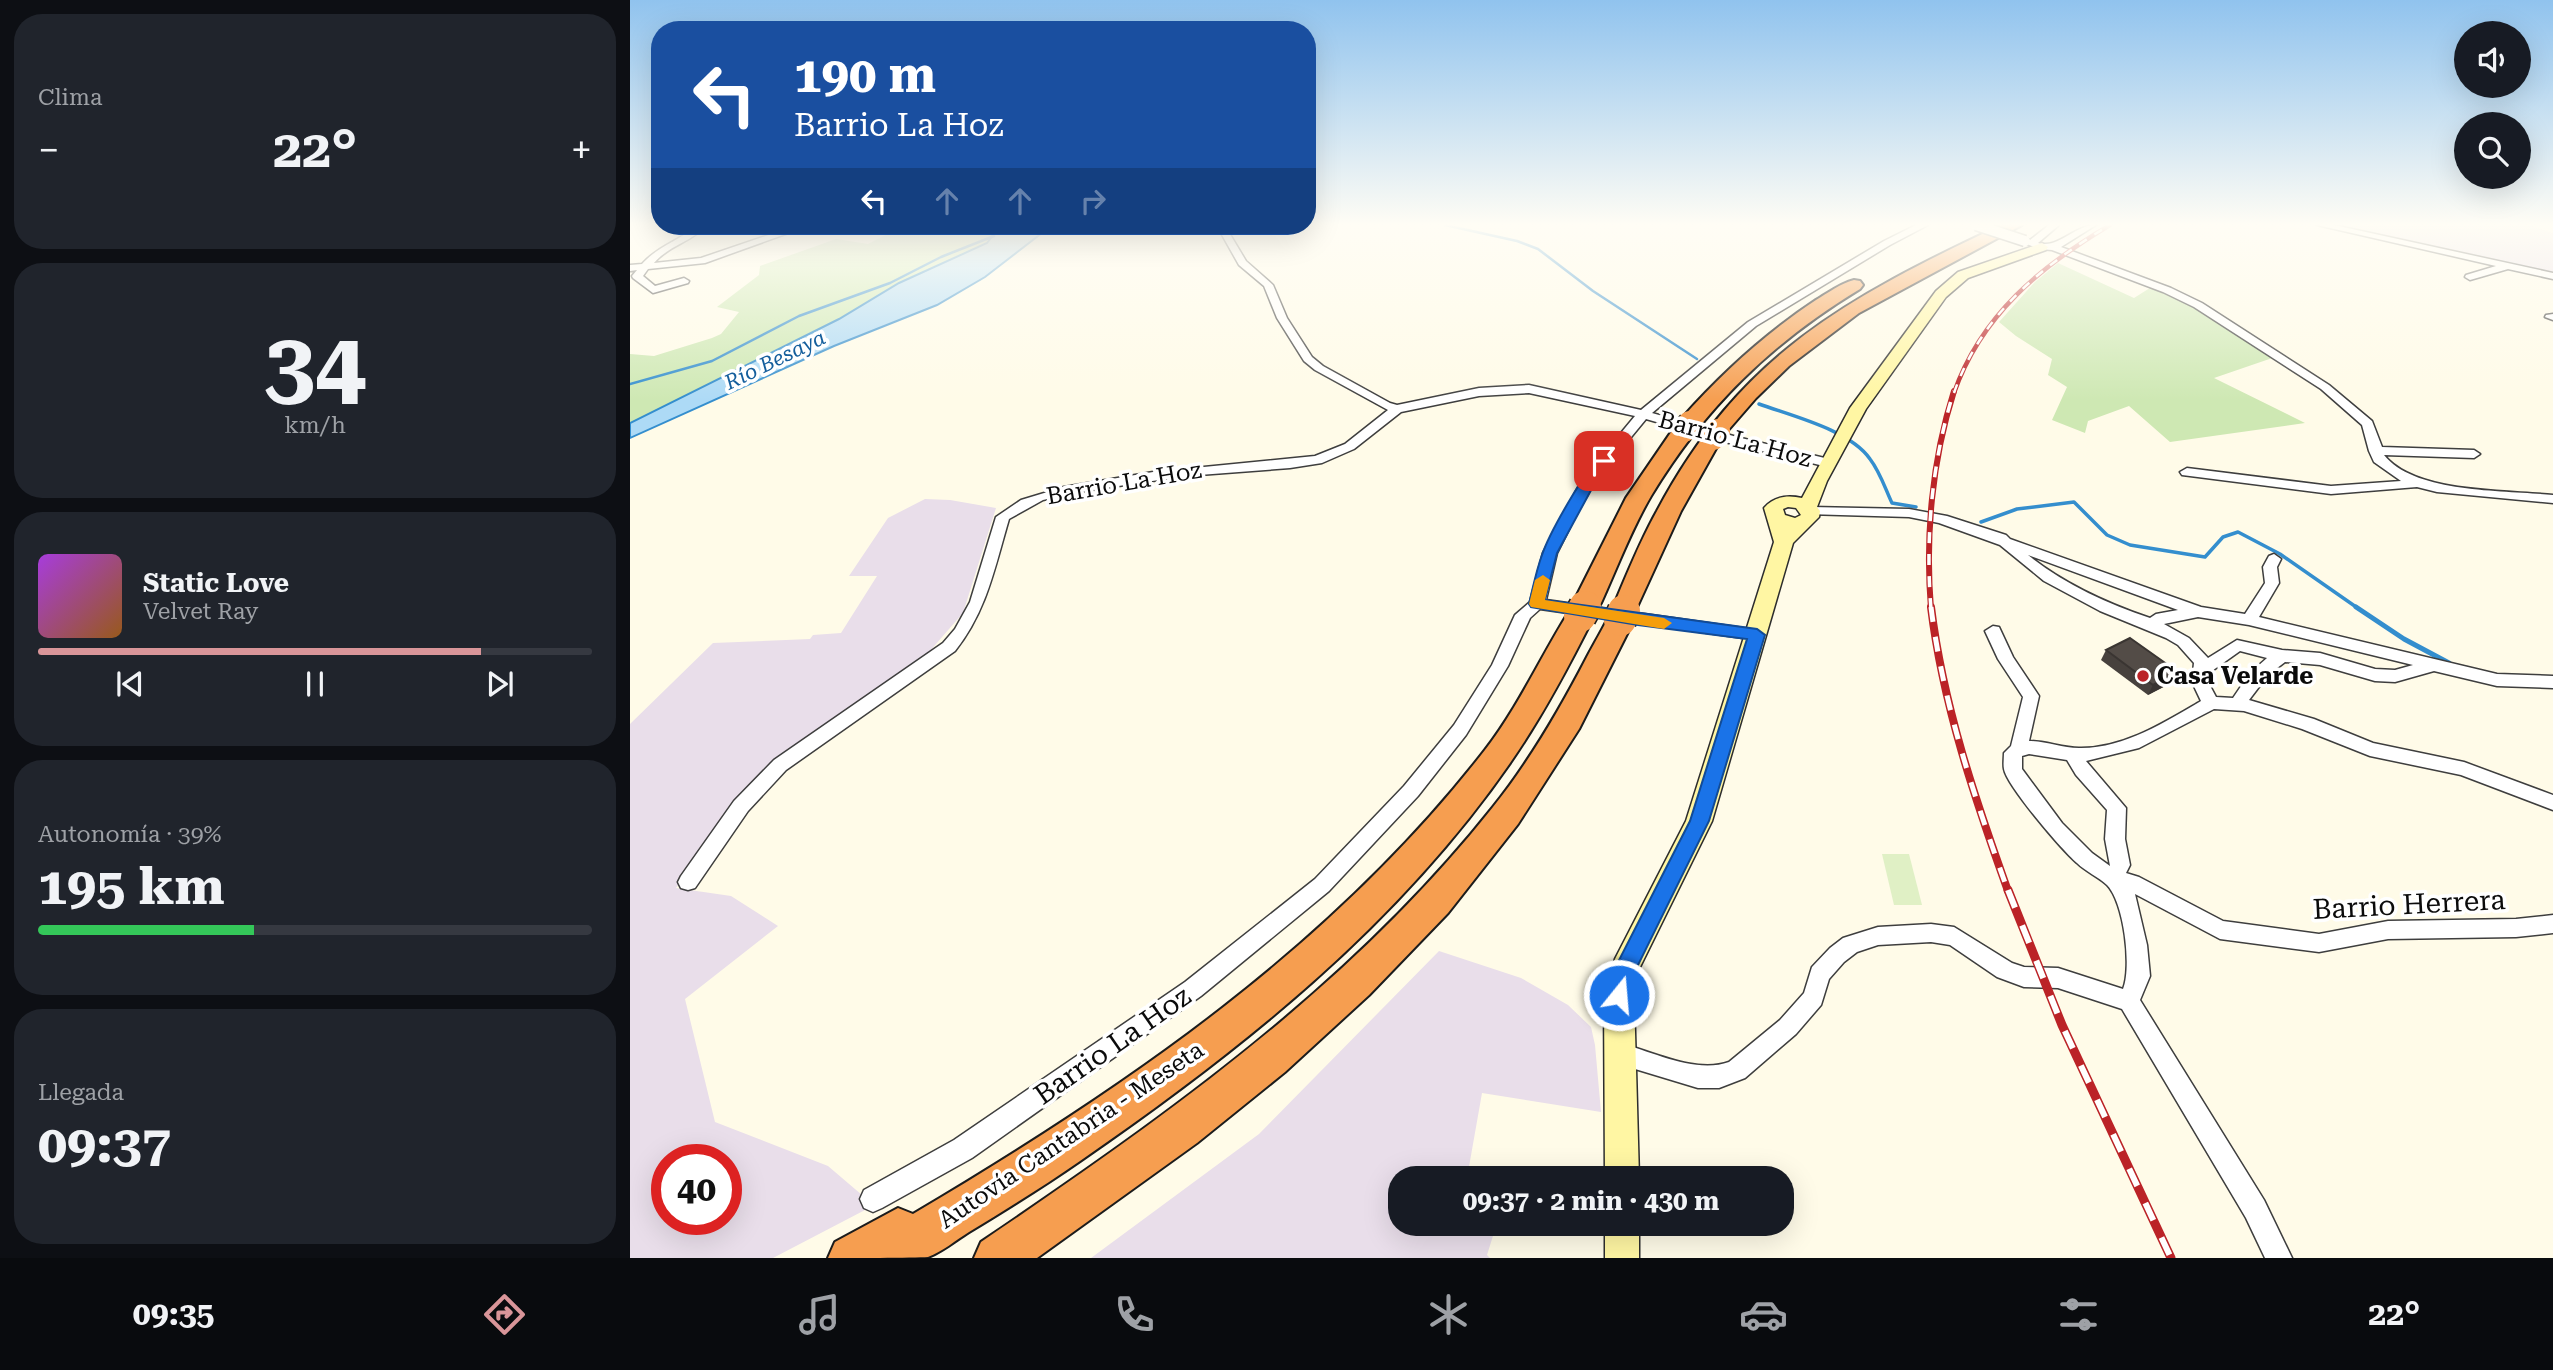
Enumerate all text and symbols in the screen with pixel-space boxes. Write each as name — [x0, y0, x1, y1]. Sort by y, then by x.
map controls — [2454, 21, 2531, 189]
button: sound — [2454, 21, 2531, 98]
text: 190 m — [794, 47, 936, 104]
icon: left — [679, 49, 770, 140]
text: Clima — [38, 84, 102, 111]
text: Barrio La Hoz — [794, 106, 1003, 144]
button: search — [2454, 112, 2531, 189]
text: 22° — [273, 119, 357, 180]
text: − — [38, 128, 59, 172]
text: + — [571, 128, 592, 172]
icon: left — [855, 182, 893, 220]
icon: ahead — [928, 182, 966, 220]
icon: ahead — [1001, 182, 1039, 220]
icon: right — [1074, 182, 1112, 220]
text: 34 — [264, 313, 366, 419]
water label: Río Besaya — [720, 325, 829, 395]
street label: Barrio La Hoz — [1656, 405, 1814, 473]
text: km/h — [284, 412, 346, 439]
pin — [1574, 431, 1634, 491]
icon: arrive — [1585, 442, 1623, 480]
street label: Barrio La Hoz — [1044, 456, 1204, 510]
text: Static Love — [143, 568, 289, 598]
text: Velvet Ray — [143, 598, 258, 625]
place label: Casa Velarde — [2157, 662, 2313, 690]
icon: previous — [111, 665, 149, 703]
icon: pause — [296, 665, 334, 703]
icon: next — [481, 665, 519, 703]
marker: Casa Velarde — [2135, 668, 2151, 684]
text: Autonomía · 39% — [38, 821, 222, 848]
text: 195 km — [38, 856, 225, 917]
street label: Barrio Herrera — [2312, 883, 2506, 926]
position arrow — [1582, 958, 1656, 1032]
street label: Barrio La Hoz — [1028, 979, 1197, 1111]
street label: Autovía Cantabria - Meseta — [933, 1036, 1209, 1234]
text: Llegada — [38, 1079, 124, 1106]
text: 09:37 — [38, 1114, 171, 1175]
speed limit sign: 40 — [651, 1144, 742, 1235]
text: 09:37 · 2 min · 430 m — [1463, 1186, 1719, 1216]
icon: directions — [480, 1290, 529, 1339]
icon: music — [795, 1290, 844, 1339]
icon: phone — [1110, 1290, 1159, 1339]
icon: climate — [1424, 1290, 1473, 1339]
icon: car — [1739, 1290, 1788, 1339]
icon: filters — [2054, 1290, 2103, 1339]
text: 09:35 — [133, 1295, 215, 1333]
text: 22° — [2368, 1295, 2420, 1333]

